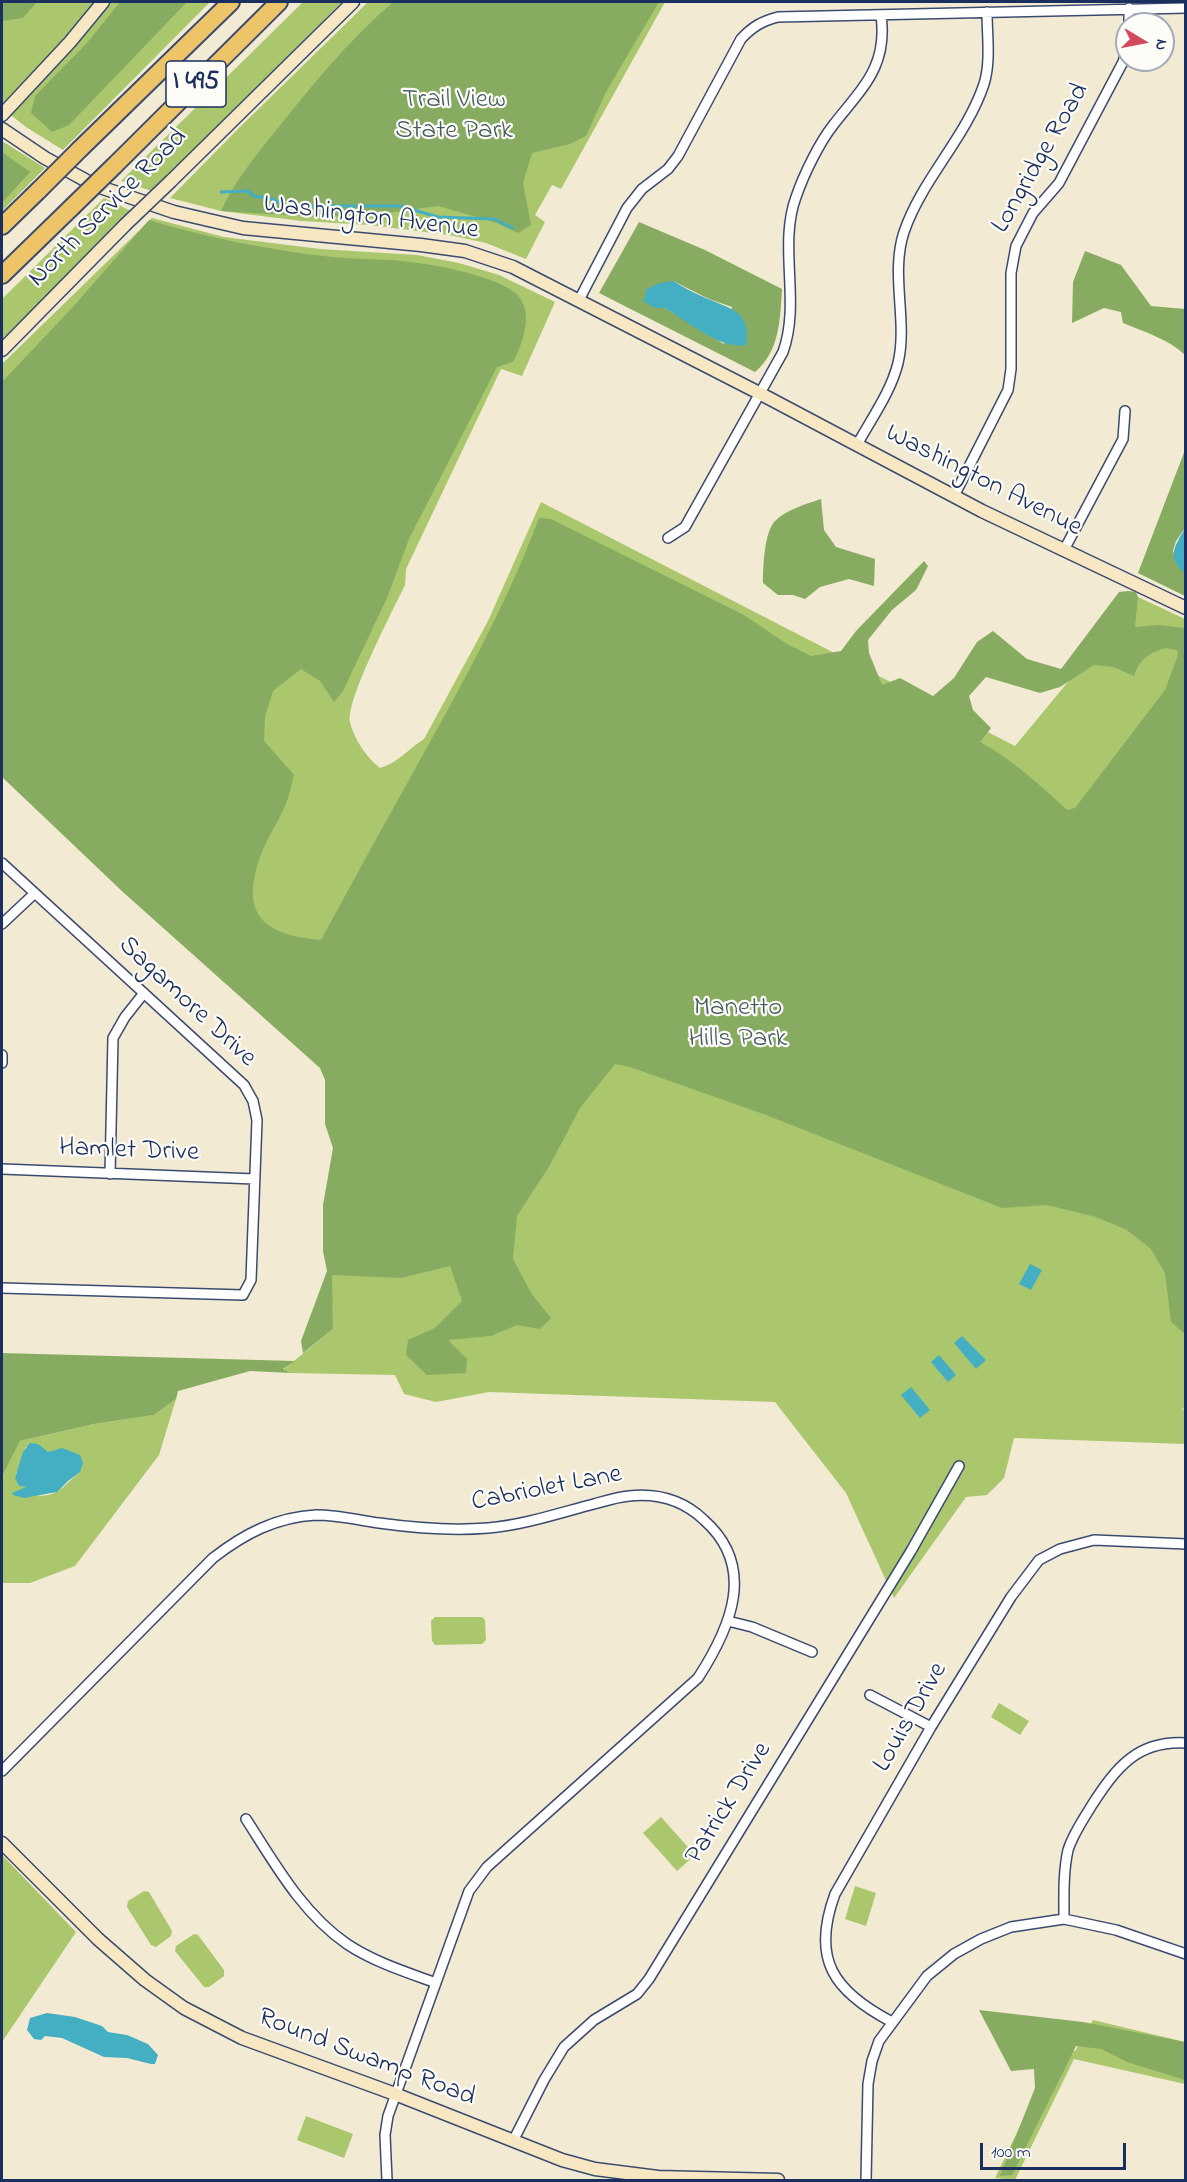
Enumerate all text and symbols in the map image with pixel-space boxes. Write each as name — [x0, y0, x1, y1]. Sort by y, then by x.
north arrow — [1115, 12, 1175, 72]
text: N — [1148, 37, 1174, 52]
road number: I 495 — [166, 61, 226, 107]
street label: Longridge Road — [986, 78, 1098, 240]
park label: Trail View State Park — [395, 86, 513, 149]
street label: North Service Road — [23, 123, 195, 295]
street label: Washington Avenue — [262, 190, 480, 248]
street label: Washington Avenue — [879, 418, 1087, 546]
street label: Sagamore Drive — [110, 931, 262, 1075]
park label: Manetto Hills Park — [689, 994, 787, 1057]
street label: Hamlet Drive — [58, 1133, 200, 1171]
street label: Cabriolet Lane — [469, 1460, 625, 1520]
street label: Louis Drive — [868, 1657, 956, 1779]
street label: Patrick Drive — [680, 1737, 780, 1871]
street label: Round Swamp Road — [253, 2003, 479, 2115]
scale bar — [983, 2131, 1128, 2169]
text: 100 m — [991, 2140, 1031, 2166]

